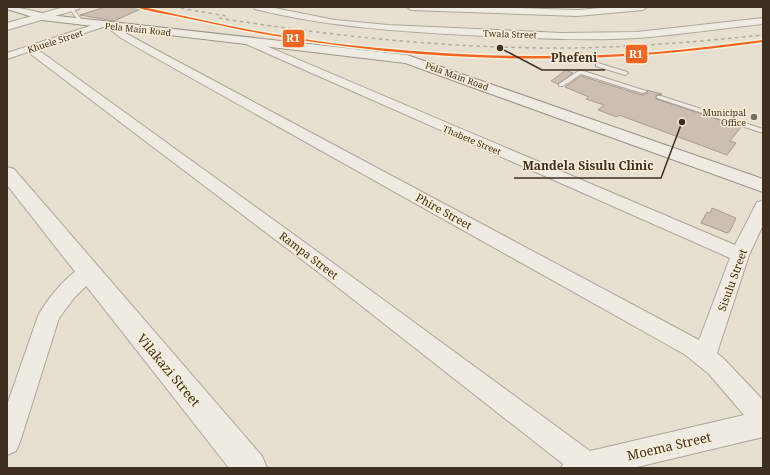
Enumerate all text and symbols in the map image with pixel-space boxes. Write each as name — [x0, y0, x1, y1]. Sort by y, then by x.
street label: Pela Main Road — [104, 19, 172, 39]
street label: Khuele Street — [26, 26, 84, 56]
street label: Twala Street — [483, 27, 537, 41]
line badge: R1 — [282, 29, 305, 48]
text: R1 — [286, 30, 300, 45]
line badge: R1 — [625, 44, 648, 64]
callout: Phefeni — [542, 46, 605, 70]
text: R1 — [629, 46, 643, 61]
text: Phefeni — [551, 49, 598, 66]
street label: Pela Main Road — [423, 58, 491, 94]
place label: Municipal Office — [702, 106, 746, 129]
marker: Municipal Office — [749, 112, 759, 122]
street label: Thabete Street — [441, 122, 503, 158]
callout: Mandela Sisulu Clinic — [514, 154, 661, 178]
text: Mandela Sisulu Clinic — [522, 157, 654, 174]
street label: Phire Street — [413, 189, 475, 233]
street label: Rampa Street — [276, 228, 342, 282]
street label: Sisulu Street — [714, 247, 750, 313]
street label: Vilakazi Street — [133, 330, 205, 410]
street label: Moema Street — [625, 427, 713, 464]

